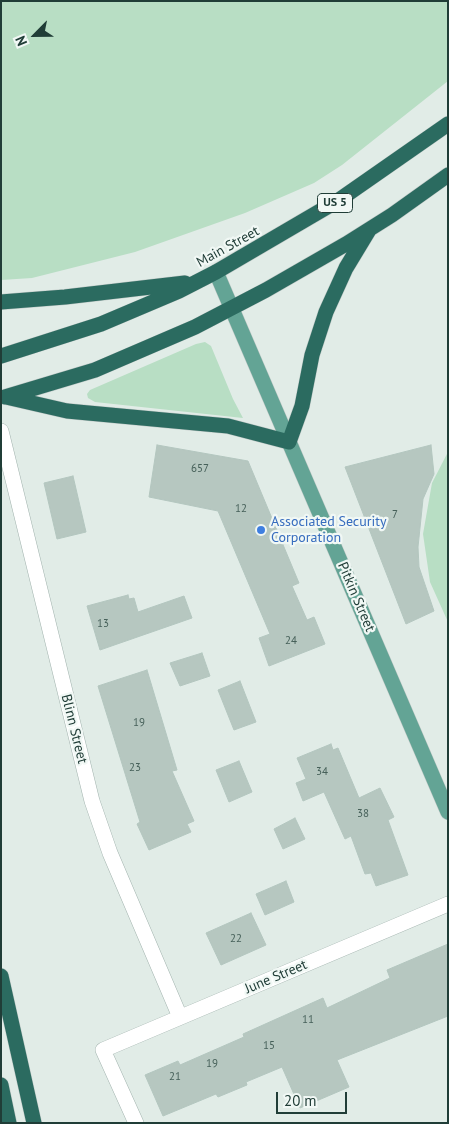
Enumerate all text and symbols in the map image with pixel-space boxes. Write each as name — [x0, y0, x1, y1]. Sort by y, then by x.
north arrow — [10, 10, 60, 60]
text: N — [11, 33, 31, 49]
road number: US 5 — [318, 194, 352, 212]
street label: Main Street — [194, 223, 262, 271]
house number: 657 — [191, 462, 209, 476]
house number: 12 — [235, 502, 247, 516]
house number: 7 — [392, 508, 398, 522]
place label: Associated Security Corporation — [271, 514, 386, 546]
marker: Associated Security Corporation — [255, 524, 267, 536]
street label: Pitkin Street — [334, 560, 378, 634]
house number: 13 — [97, 617, 109, 631]
house number: 24 — [285, 634, 297, 648]
street label: Blinn Street — [57, 693, 91, 765]
house number: 19 — [133, 716, 145, 730]
house number: 23 — [129, 761, 141, 775]
house number: 34 — [316, 765, 328, 779]
house number: 38 — [357, 807, 369, 821]
house number: 22 — [230, 932, 242, 946]
street label: June Street — [242, 956, 310, 998]
house number: 11 — [302, 1013, 314, 1027]
house number: 15 — [263, 1039, 275, 1053]
house number: 19 — [206, 1057, 218, 1071]
house number: 21 — [169, 1070, 181, 1084]
scale bar — [279, 1082, 350, 1114]
text: 20 m — [284, 1091, 317, 1110]

